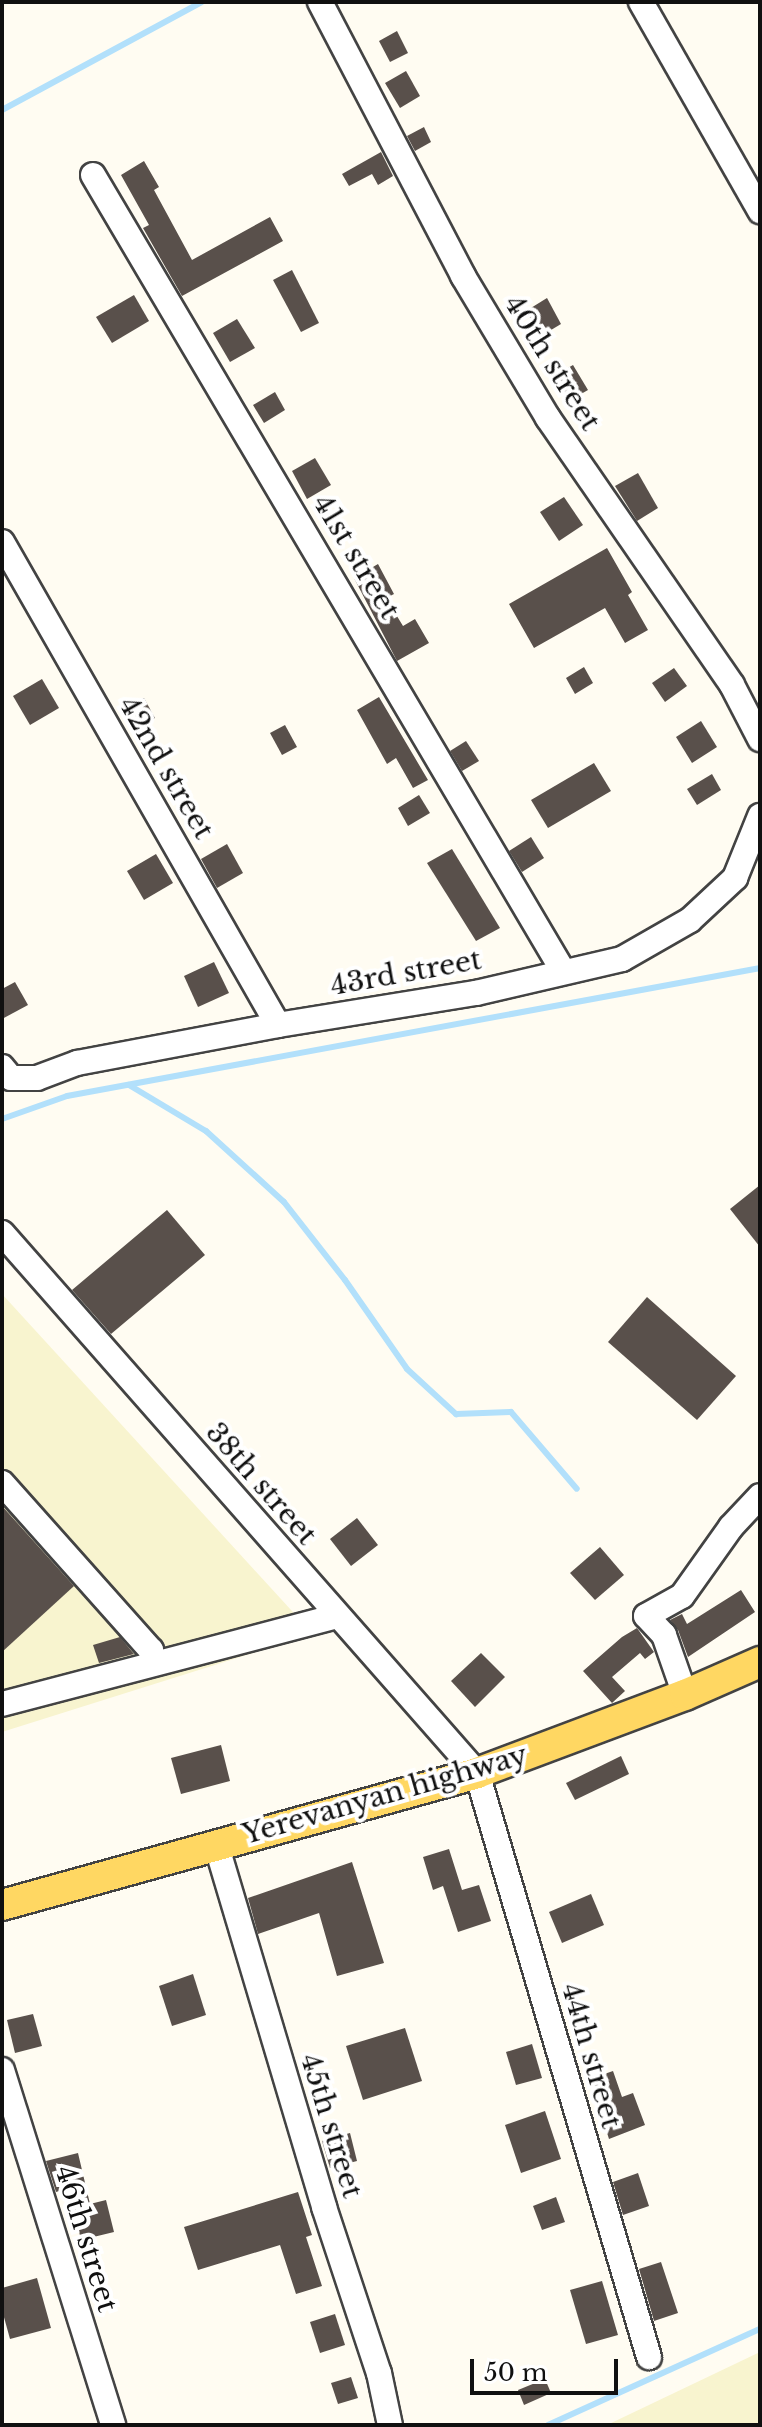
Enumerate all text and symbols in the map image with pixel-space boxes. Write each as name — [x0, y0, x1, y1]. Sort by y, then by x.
street label: 40th street — [497, 289, 607, 437]
street label: 41st street — [306, 489, 406, 625]
street label: 42nd street — [112, 691, 220, 845]
street label: 43rd street — [328, 943, 484, 1003]
street label: 38th street — [199, 1416, 323, 1552]
street label: Yerevanyan highway — [239, 1738, 531, 1852]
street label: 44th street — [554, 1979, 628, 2133]
street label: 45th street — [293, 2050, 369, 2202]
street label: 46th street — [48, 2162, 124, 2316]
scale bar — [474, 2343, 622, 2393]
text: 50 m — [484, 2358, 547, 2387]

